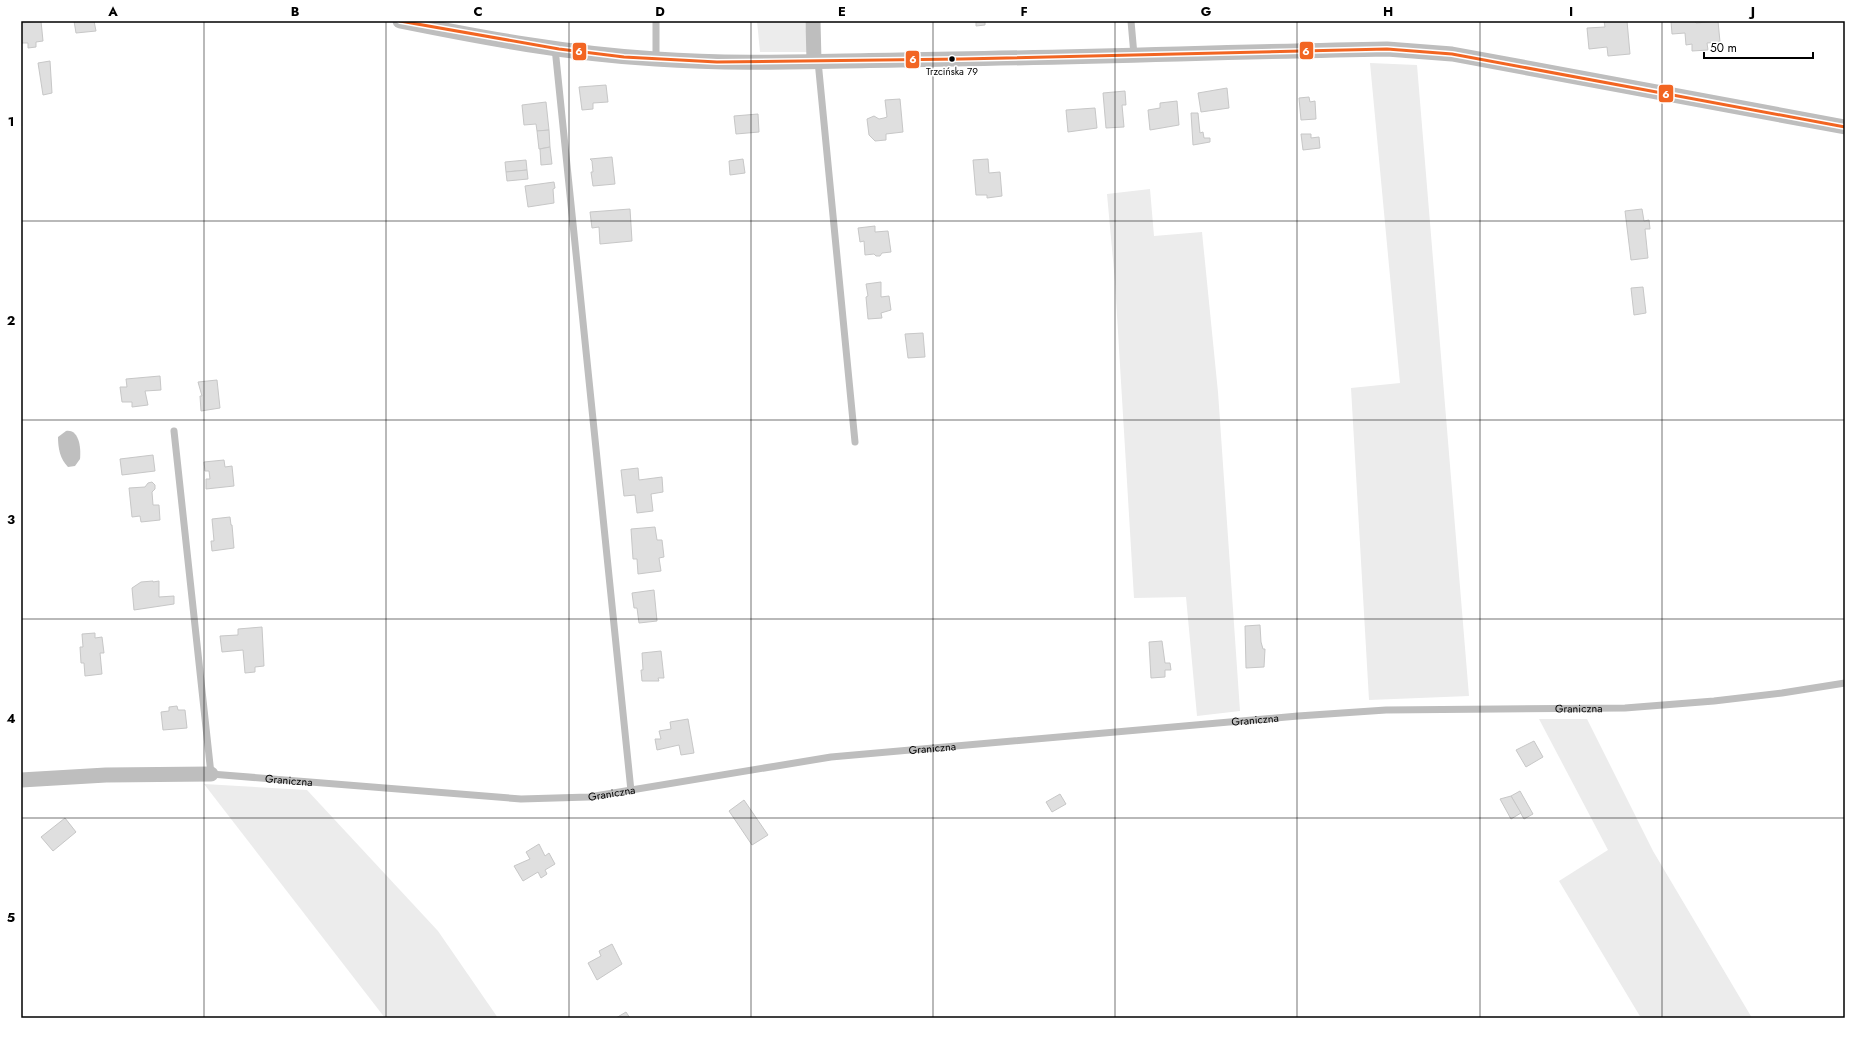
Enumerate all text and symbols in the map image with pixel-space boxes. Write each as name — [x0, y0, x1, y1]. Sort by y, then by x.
text: A — [107, 2, 118, 21]
text: B — [291, 2, 300, 21]
text: C — [473, 2, 483, 21]
text: D — [655, 2, 665, 21]
text: E — [838, 2, 846, 21]
text: F — [1020, 2, 1028, 21]
text: G — [1201, 2, 1212, 21]
text: H — [1383, 2, 1393, 21]
text: I — [1569, 2, 1573, 21]
text: J — [1748, 2, 1755, 21]
scale bar — [1704, 34, 1813, 60]
text: 50 m — [1710, 39, 1737, 57]
line badge: 6 — [1299, 41, 1314, 60]
line badge: 6 — [572, 42, 587, 61]
text: 6 — [575, 43, 583, 59]
text: 6 — [1302, 43, 1310, 59]
line badge: 6 — [905, 50, 920, 69]
text: 6 — [909, 51, 917, 67]
marker: Trzcińska 79 — [947, 54, 957, 64]
place label: Trzcińska 79 — [926, 64, 978, 79]
line badge: 6 — [1658, 84, 1674, 103]
text: 6 — [1662, 86, 1670, 102]
text: 1 — [8, 112, 14, 131]
text: 2 — [7, 311, 15, 330]
text: 3 — [7, 510, 15, 529]
street label: Graniczna — [1555, 700, 1603, 717]
text: 4 — [6, 709, 16, 728]
street label: Graniczna — [1231, 710, 1280, 730]
street label: Graniczna — [908, 738, 957, 758]
street label: Graniczna — [264, 770, 313, 790]
street label: Graniczna — [587, 781, 636, 805]
text: 5 — [7, 908, 15, 927]

